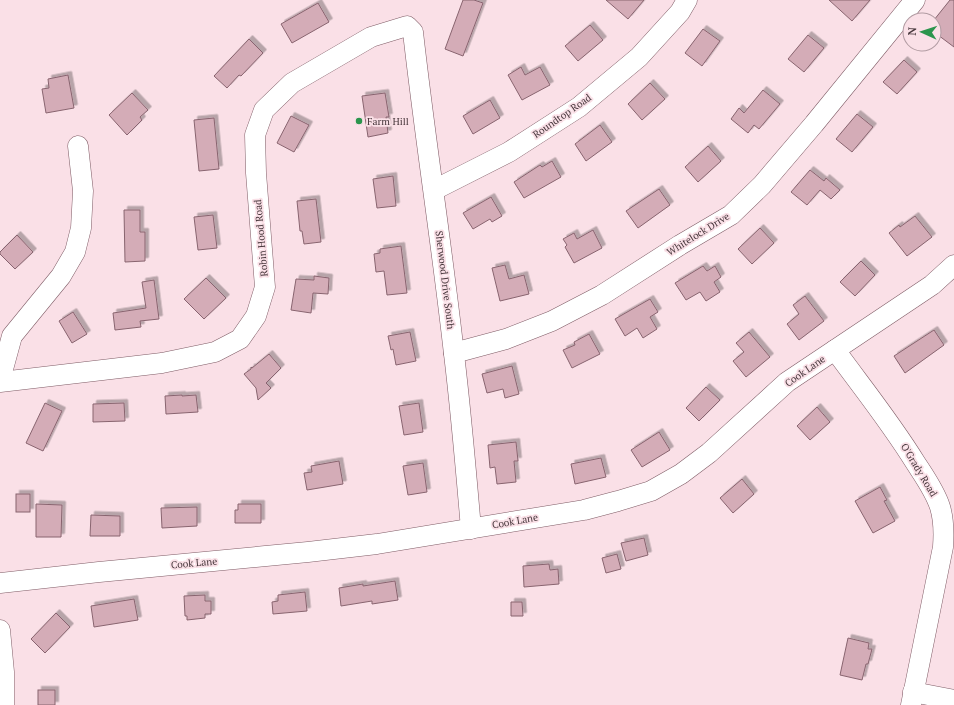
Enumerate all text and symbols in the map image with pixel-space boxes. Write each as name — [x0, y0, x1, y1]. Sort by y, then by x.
north arrow — [902, 12, 942, 52]
text: N — [905, 26, 919, 36]
street label: Roundtop Road — [530, 91, 594, 141]
place label: Farm Hill — [367, 115, 409, 128]
marker: Farm Hill — [354, 116, 364, 126]
street label: Robin Hood Road — [251, 199, 271, 277]
street label: Whitelock Drive — [664, 210, 732, 258]
street label: Sherwood Drive South — [433, 230, 457, 330]
street label: Cook Lane — [782, 352, 828, 390]
street label: O'Grady Road — [898, 441, 940, 500]
street label: Cook Lane — [491, 511, 539, 531]
street label: Cook Lane — [170, 555, 218, 571]

